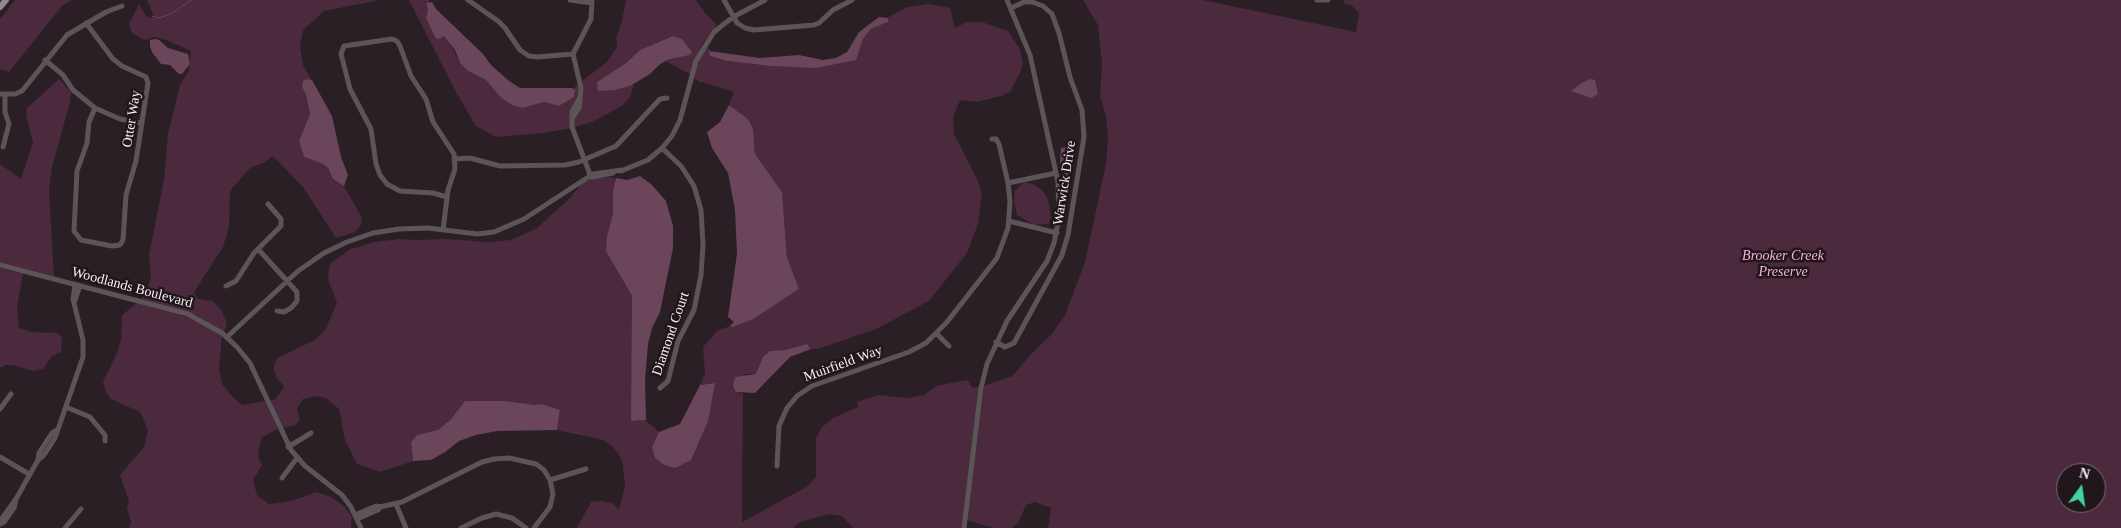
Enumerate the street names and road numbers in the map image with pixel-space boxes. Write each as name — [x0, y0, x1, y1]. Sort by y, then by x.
street label: Otter Way — [119, 89, 145, 149]
street label: Warwick Drive — [1050, 139, 1080, 227]
street label: Woodlands Boulevard — [70, 264, 194, 312]
street label: Diamond Court — [649, 290, 693, 378]
street label: Muirfield Way — [801, 342, 885, 386]

